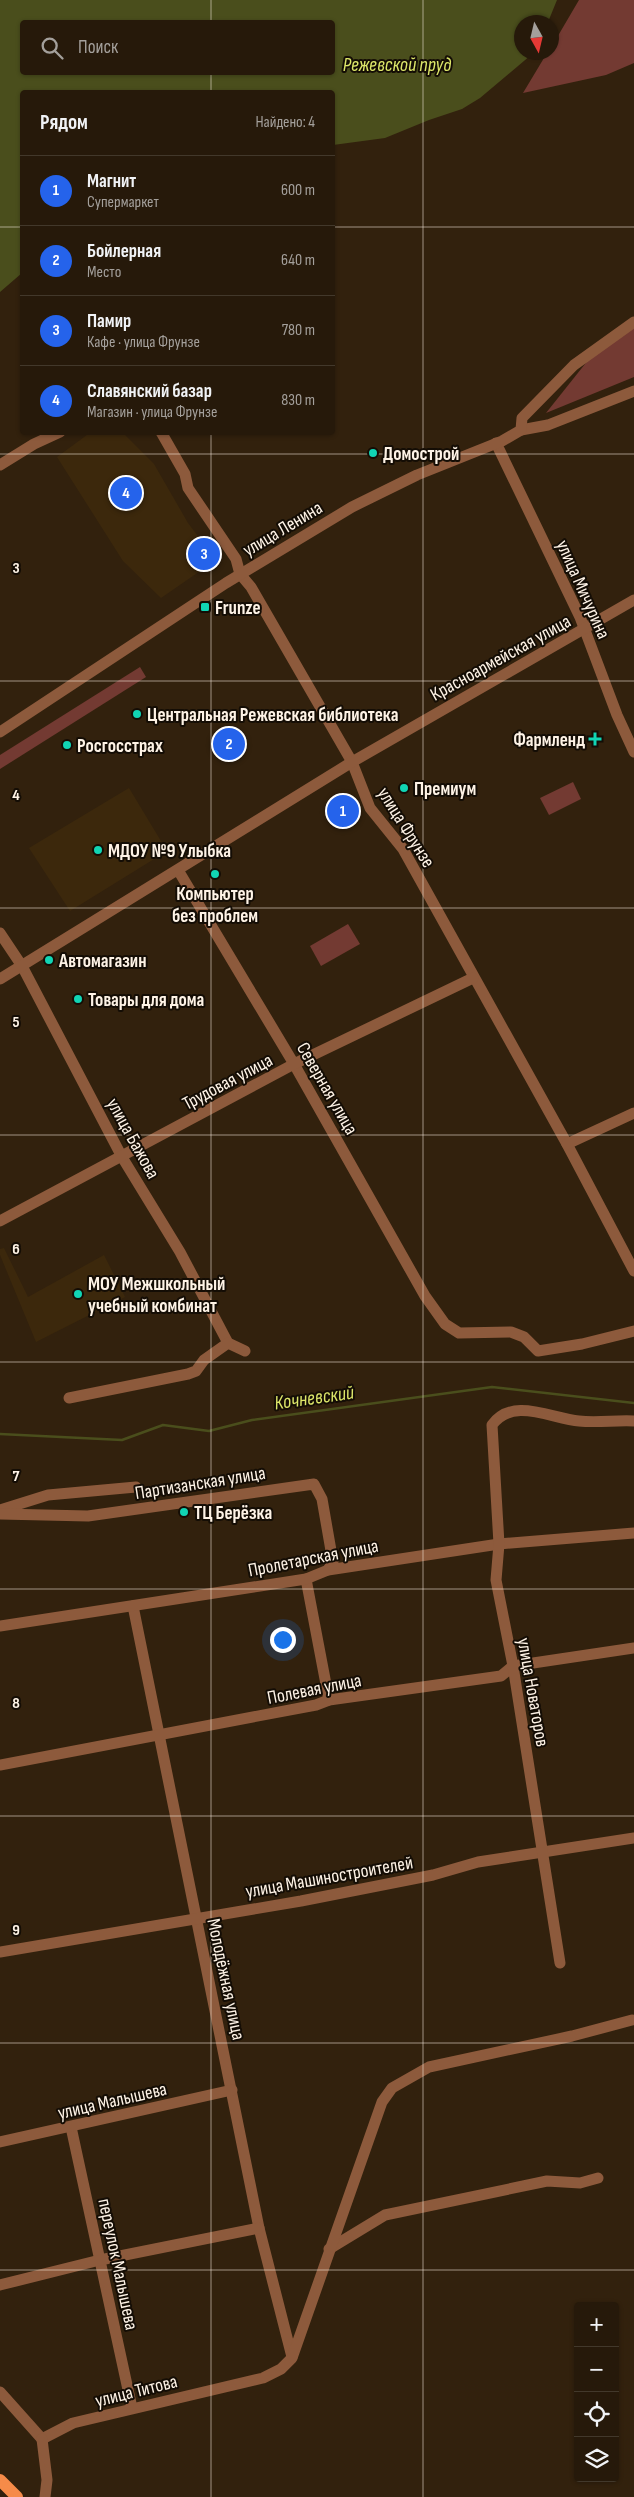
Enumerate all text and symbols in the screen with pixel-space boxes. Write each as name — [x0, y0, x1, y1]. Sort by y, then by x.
north arrow — [514, 15, 559, 60]
search box — [20, 20, 335, 75]
icon: search — [38, 34, 66, 62]
text: Поиск — [78, 36, 118, 59]
water label: Режевской пруд — [343, 53, 452, 77]
text: Рядом — [40, 110, 88, 135]
text: Найдено: 4 — [255, 113, 315, 132]
text: Магнит — [87, 170, 136, 193]
text: 1 — [53, 181, 59, 200]
text: 600 m — [281, 181, 315, 200]
text: Супермаркет — [87, 193, 159, 212]
text: Бойлерная — [87, 240, 161, 263]
text: 2 — [52, 251, 60, 270]
text: 640 m — [281, 251, 315, 270]
text: Место — [87, 263, 121, 282]
text: Памир — [87, 310, 131, 333]
text: 3 — [52, 321, 60, 340]
text: 780 m — [282, 321, 315, 340]
text: Кафе · улица Фрунзе — [87, 333, 200, 352]
text: Славянский базар — [87, 380, 212, 403]
text: 4 — [52, 391, 60, 410]
text: 830 m — [281, 391, 315, 410]
text: Магазин · улица Фрунзе — [87, 403, 217, 422]
place label: Домострой — [383, 443, 459, 466]
marker: Домострой — [367, 447, 379, 459]
pin: 4 — [110, 474, 142, 512]
street label: улица Ленина — [239, 497, 327, 562]
pin: 3 — [188, 535, 220, 573]
street label: улица Мичурина — [551, 537, 615, 643]
text: 3 — [12, 559, 20, 578]
place label: Frunze — [215, 597, 261, 620]
marker: Frunze — [199, 601, 211, 613]
street label: Красноармейская улица — [426, 610, 575, 706]
place label: Центральная Режевская библиотека — [147, 704, 398, 727]
marker: Центральная Режевская библиотека — [131, 708, 143, 720]
pin: 2 — [213, 725, 245, 763]
place label: Фармленд — [513, 729, 585, 752]
marker: Фармленд — [589, 733, 601, 745]
place label: Росгосстрах — [77, 735, 163, 758]
marker: Росгосстрах — [61, 739, 73, 751]
place label: Премиум — [414, 778, 476, 801]
marker: Премиум — [398, 782, 410, 794]
street label: улица Фрунзе — [372, 783, 439, 872]
text: 4 — [12, 786, 20, 805]
pin: 1 — [327, 792, 359, 830]
place label: МДОУ №9 Улыбка — [108, 840, 231, 863]
marker: МДОУ №9 Улыбка — [92, 844, 104, 856]
marker: Компьютер без проблем — [209, 868, 221, 880]
place label: Компьютер без проблем — [172, 883, 258, 928]
place label: Автомагазин — [58, 950, 146, 973]
marker: Автомагазин — [43, 954, 55, 966]
place label: Товары для дома — [88, 989, 204, 1012]
marker: Товары для дома — [72, 993, 84, 1005]
text: 5 — [12, 1013, 20, 1032]
street label: Северная улица — [291, 1038, 362, 1139]
street label: Трудовая улица — [179, 1049, 277, 1116]
street label: улица Бажова — [101, 1094, 164, 1183]
text: 6 — [12, 1240, 20, 1259]
place label: МОУ Межшкольный учебный комбинат — [88, 1273, 225, 1318]
marker: МОУ Межшкольный учебный комбинат — [72, 1288, 84, 1300]
water label: Кочневский — [273, 1380, 356, 1415]
street label: Партизанская улица — [133, 1462, 267, 1505]
text: 7 — [13, 1467, 20, 1486]
place label: ТЦ Берёзка — [194, 1502, 272, 1525]
marker: ТЦ Берёзка — [178, 1506, 190, 1518]
street label: Пролетарская улица — [246, 1535, 380, 1582]
your location — [270, 1627, 296, 1653]
street label: улица Новаторов — [512, 1636, 553, 1748]
street label: Полевая улица — [265, 1669, 363, 1710]
text: 8 — [12, 1694, 20, 1713]
street label: улица Машиностроителей — [244, 1851, 415, 1904]
street label: Молодёжная улица — [201, 1917, 250, 2042]
text: 9 — [12, 1921, 20, 1940]
street label: улица Малышева — [56, 2078, 169, 2125]
street label: переулок Малышева — [92, 2196, 143, 2332]
map controls — [574, 2302, 619, 2482]
button: + — [574, 2302, 619, 2347]
button: − — [574, 2347, 619, 2392]
street label: улица Титова — [93, 2370, 180, 2413]
button: locate — [574, 2392, 619, 2437]
button: layers — [574, 2437, 619, 2482]

